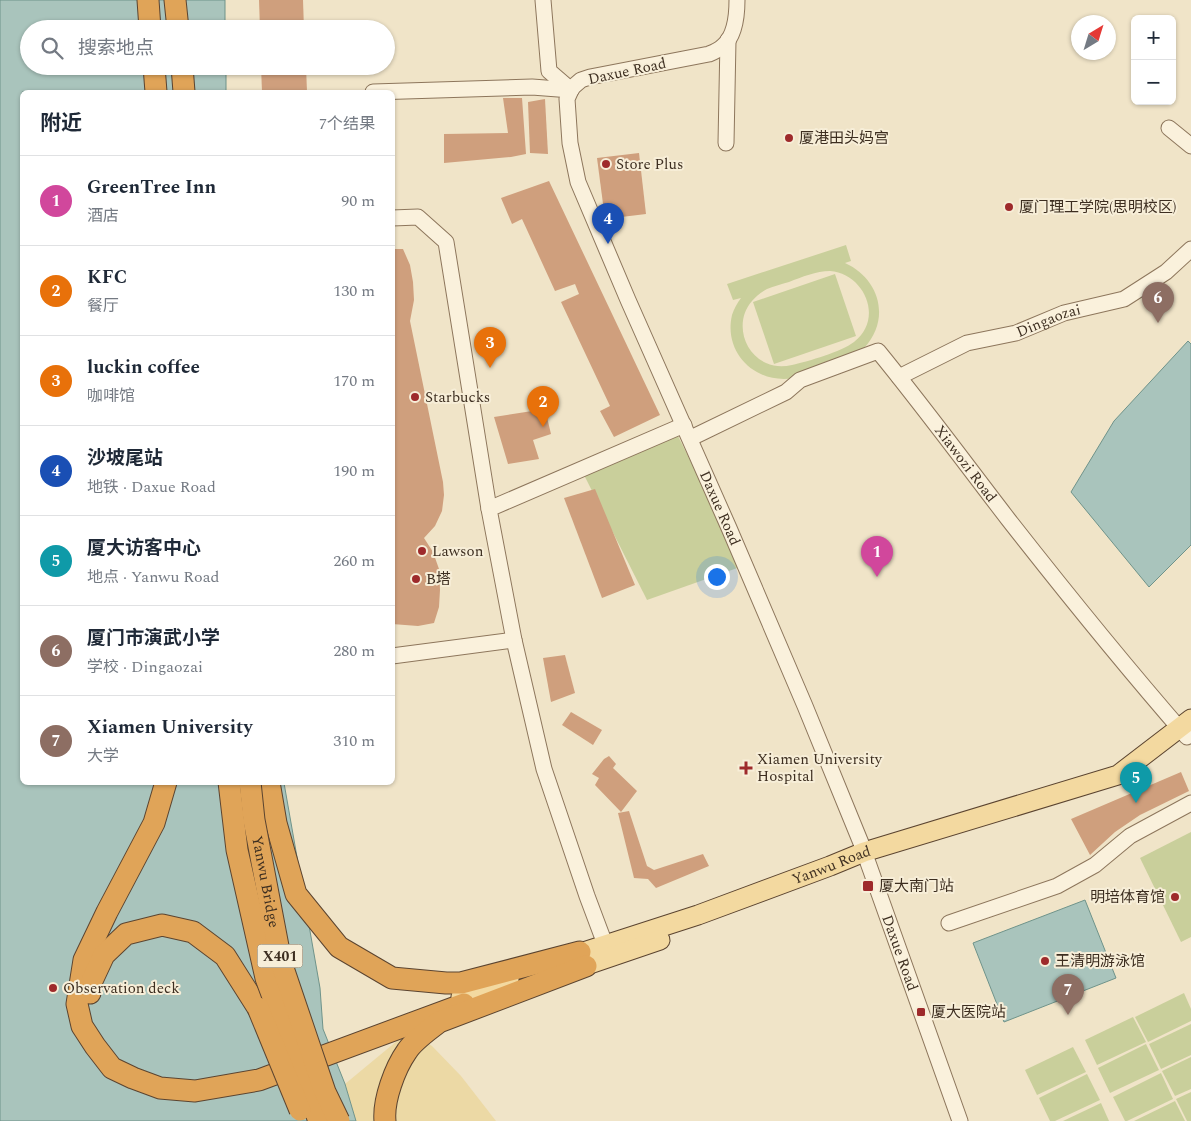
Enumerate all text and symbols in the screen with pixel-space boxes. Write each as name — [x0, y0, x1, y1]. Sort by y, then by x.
north arrow — [1071, 15, 1116, 60]
map controls — [1131, 15, 1176, 105]
button: + — [1131, 15, 1176, 60]
search box — [20, 20, 395, 75]
icon: search — [38, 34, 66, 62]
text: 搜索地点 — [78, 34, 154, 63]
street label: Daxue Road — [586, 52, 668, 91]
button: − — [1131, 60, 1176, 105]
text: 附近 — [40, 108, 82, 140]
text: 7个结果 — [319, 112, 375, 136]
place label: 厦港田头妈宫 — [799, 127, 889, 150]
marker: 厦港田头妈宫 — [783, 132, 795, 144]
place label: Store Plus — [616, 153, 683, 176]
marker: Store Plus — [600, 158, 612, 170]
text: GreenTree Inn — [87, 173, 216, 202]
text: 1 — [52, 189, 60, 213]
text: 90 m — [341, 189, 375, 213]
place label: 厦门理工学院(思明校区) — [1019, 196, 1177, 219]
marker: 厦门理工学院(思明校区) — [1003, 201, 1015, 213]
pin: 4 — [592, 203, 624, 244]
text: 酒店 — [87, 204, 119, 228]
text: KFC — [87, 263, 127, 292]
text: 2 — [52, 279, 60, 303]
text: 130 m — [333, 279, 375, 303]
pin: 6 — [1142, 282, 1174, 323]
text: 餐厅 — [87, 294, 119, 318]
street label: Dingaozai — [1013, 298, 1083, 344]
pin: 3 — [474, 327, 506, 368]
text: luckin coffee — [87, 353, 200, 382]
text: 3 — [52, 369, 60, 393]
text: 170 m — [333, 369, 375, 393]
text: 咖啡馆 — [87, 384, 135, 408]
place label: Starbucks — [425, 386, 490, 409]
pin: 2 — [527, 386, 559, 427]
marker: Starbucks — [409, 391, 421, 403]
street label: Xiawozi Road — [928, 420, 1002, 507]
text: 沙坡尾站 — [87, 444, 163, 473]
text: 4 — [52, 459, 60, 483]
text: 190 m — [333, 459, 375, 483]
street label: Daxue Road — [693, 467, 746, 549]
text: 地铁 · Daxue Road — [87, 475, 216, 499]
text: 厦大访客中心 — [87, 534, 201, 563]
pin: 1 — [861, 536, 893, 577]
place label: Lawson — [432, 540, 484, 563]
marker: Lawson — [416, 545, 428, 557]
text: 5 — [52, 549, 60, 573]
text: 260 m — [333, 549, 375, 573]
your location — [704, 564, 730, 590]
text: 地点 · Yanwu Road — [87, 565, 219, 589]
place label: B塔 — [426, 568, 451, 591]
marker: B塔 — [410, 573, 422, 585]
text: 厦门市演武小学 — [87, 624, 220, 653]
text: 6 — [52, 639, 60, 663]
text: 280 m — [333, 639, 375, 663]
text: 学校 · Dingaozai — [87, 655, 203, 679]
text: Xiamen University — [87, 713, 252, 742]
text: 7 — [52, 729, 60, 753]
text: 310 m — [333, 729, 375, 753]
text: 大学 — [87, 744, 119, 768]
place label: Xiamen University Hospital — [757, 748, 883, 788]
marker: Xiamen University Hospital — [739, 761, 753, 775]
pin: 5 — [1120, 762, 1152, 803]
street label: Yanwu Bridge — [245, 834, 285, 930]
street label: Yanwu Road — [789, 840, 874, 891]
place label: 厦大南门站 — [879, 875, 954, 898]
marker: 厦大南门站 — [861, 879, 875, 893]
place label: 明培体育馆 — [1090, 886, 1165, 909]
marker: 明培体育馆 — [1169, 891, 1181, 903]
street label: Daxue Road — [875, 912, 924, 994]
road number: X401 — [258, 944, 302, 968]
place label: 王清明游泳馆 — [1055, 950, 1145, 973]
marker: 王清明游泳馆 — [1039, 955, 1051, 967]
pin: 7 — [1052, 974, 1084, 1015]
place label: Observation deck — [63, 977, 180, 1000]
marker: Observation deck — [47, 982, 59, 994]
place label: 厦大医院站 — [931, 1001, 1006, 1024]
marker: 厦大医院站 — [915, 1006, 927, 1018]

